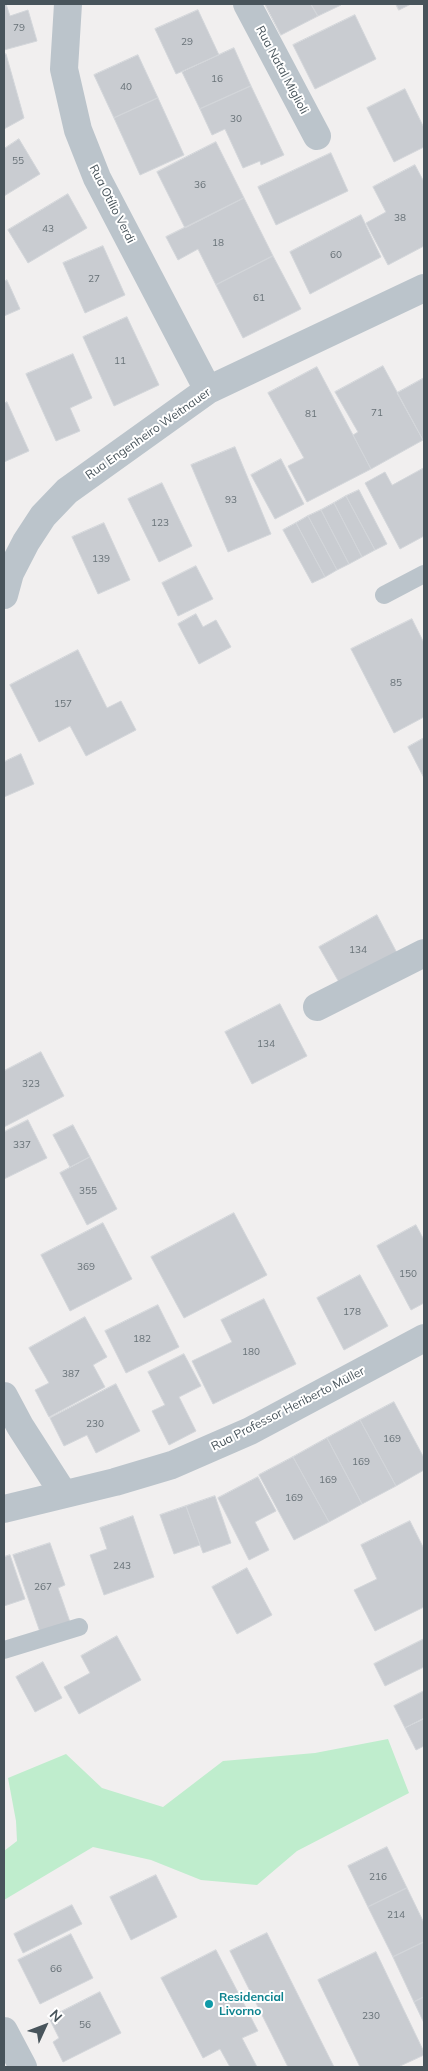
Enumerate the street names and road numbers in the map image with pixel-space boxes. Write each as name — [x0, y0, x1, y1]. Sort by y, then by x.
street label: Rua Natal Miglioli — [253, 23, 311, 117]
street label: Rua Otílio Verdi — [86, 162, 138, 246]
street label: Rua Engenheiro Weitnauer — [83, 385, 213, 483]
street label: Rua Professor Heriberto Müller — [209, 1364, 367, 1454]

